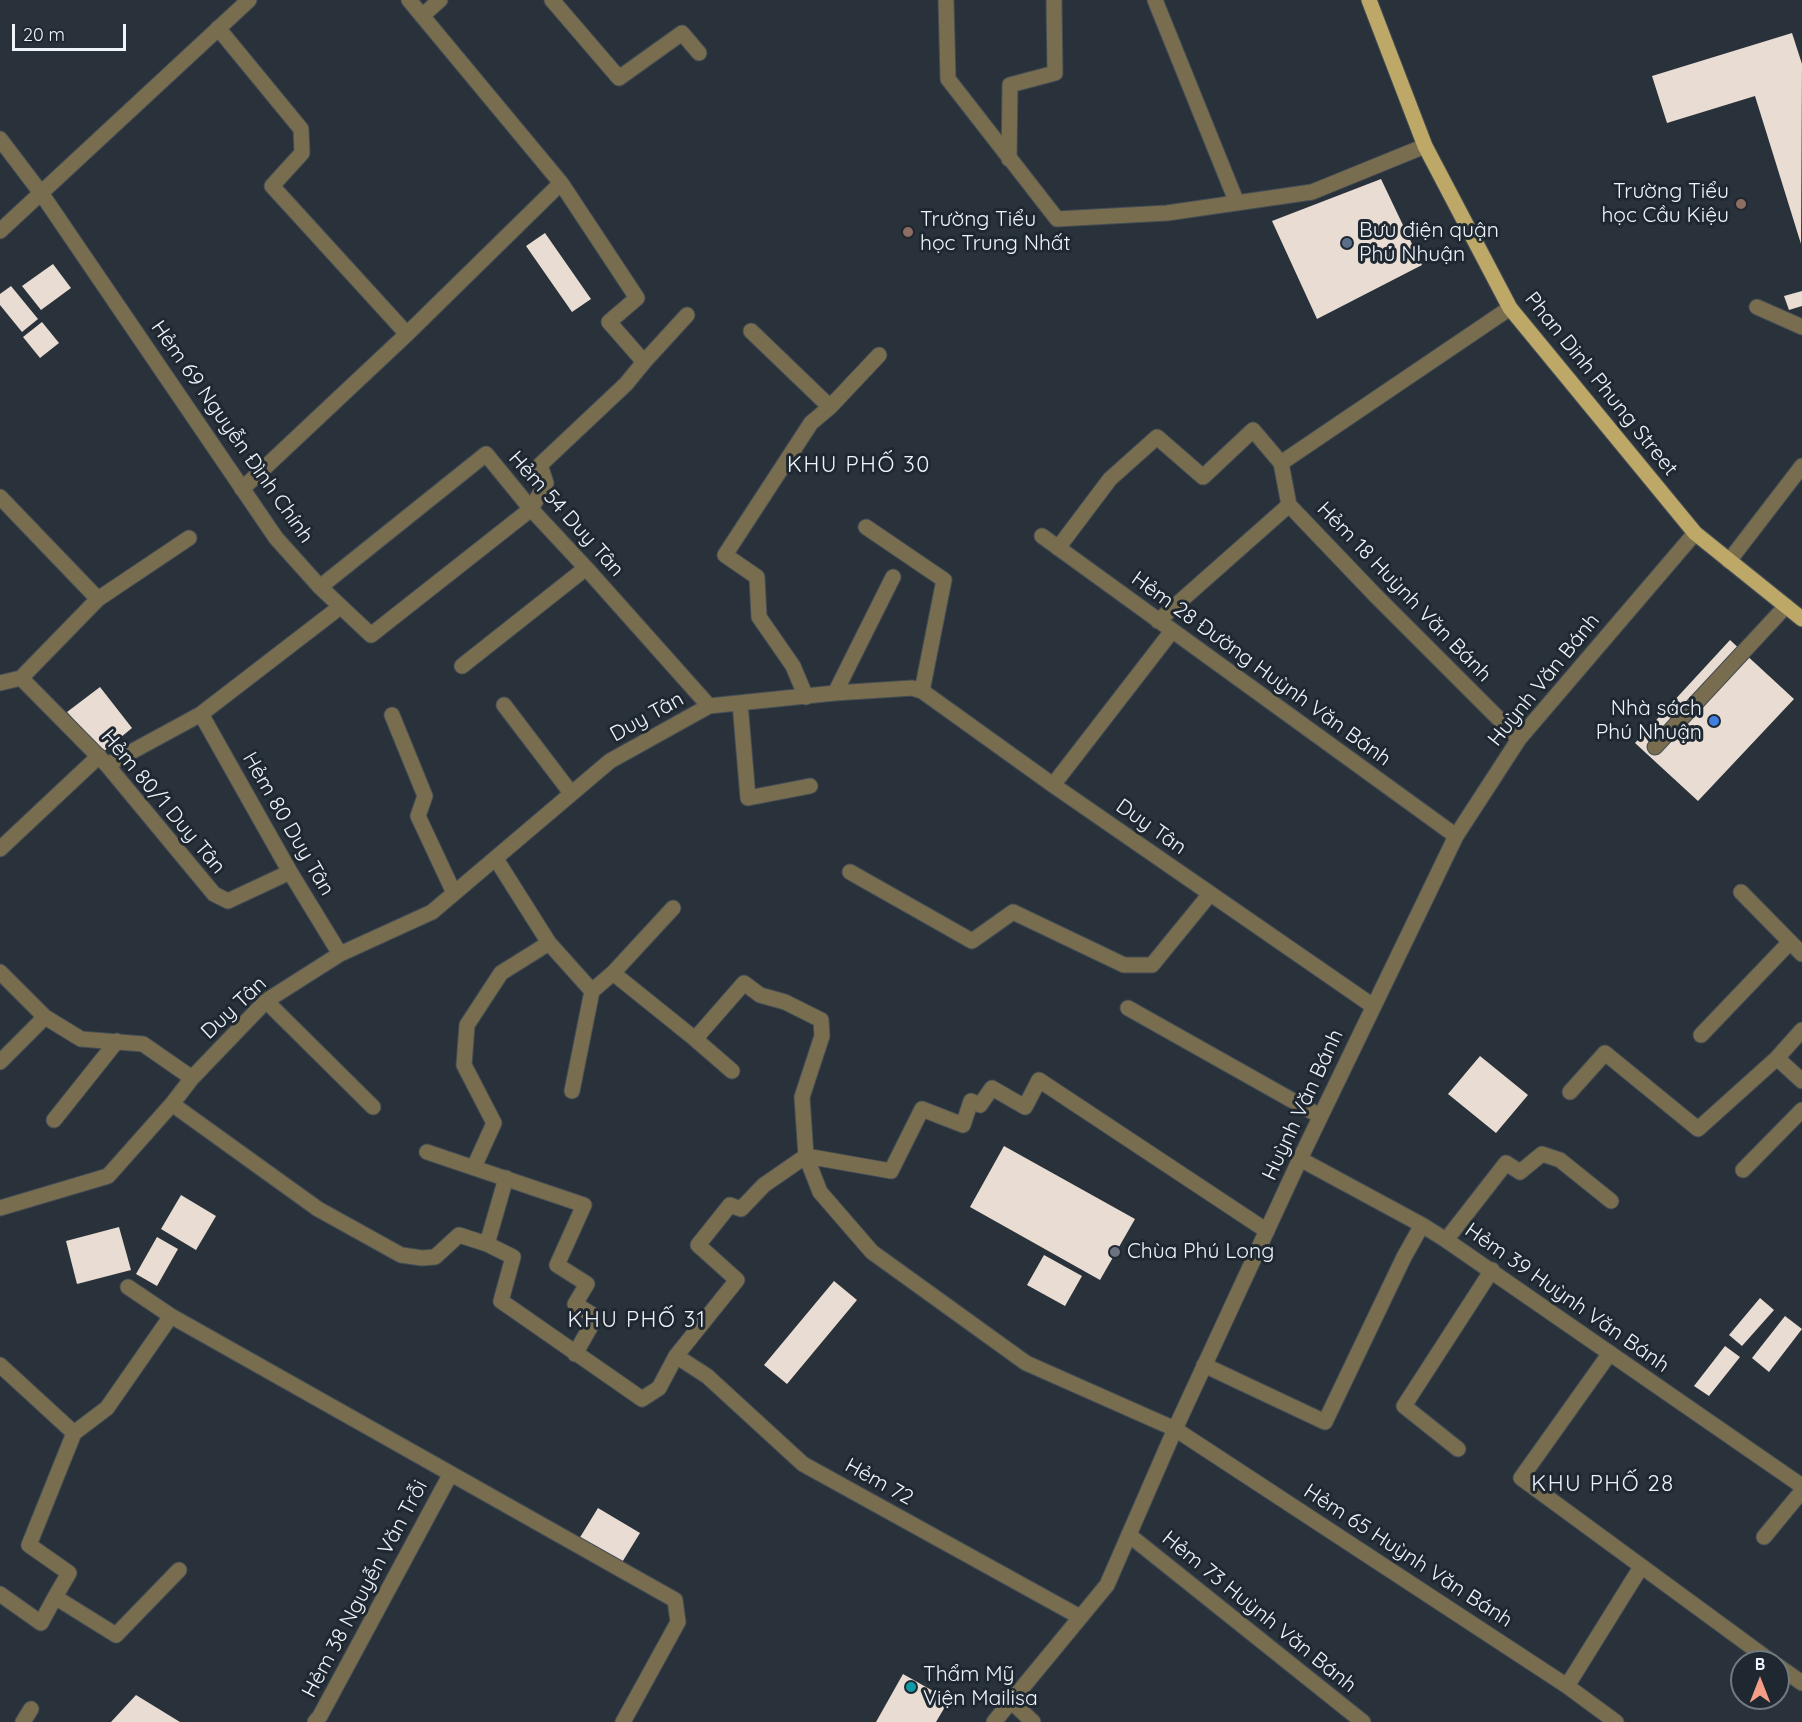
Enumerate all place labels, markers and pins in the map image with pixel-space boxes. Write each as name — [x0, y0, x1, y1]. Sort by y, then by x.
place label: Trường Tiểu học Cầu Kiệu — [1601, 179, 1729, 229]
marker: Trường Tiểu học Cầu Kiệu — [1734, 197, 1748, 211]
place label: Trường Tiểu học Trung Nhất — [920, 207, 1071, 257]
place label: Bưu điện quận Phú Nhuận — [1359, 218, 1499, 268]
marker: Trường Tiểu học Trung Nhất — [901, 225, 915, 239]
marker: Bưu điện quận Phú Nhuận — [1340, 236, 1354, 250]
place label: Nhà sách Phú Nhuận — [1596, 696, 1702, 746]
marker: Nhà sách Phú Nhuận — [1707, 714, 1721, 728]
place label: Chùa Phú Long — [1127, 1239, 1274, 1265]
marker: Chùa Phú Long — [1108, 1245, 1122, 1259]
place label: Thẩm Mỹ Viện Mailisa — [923, 1662, 1038, 1712]
marker: Thẩm Mỹ Viện Mailisa — [904, 1680, 918, 1694]

